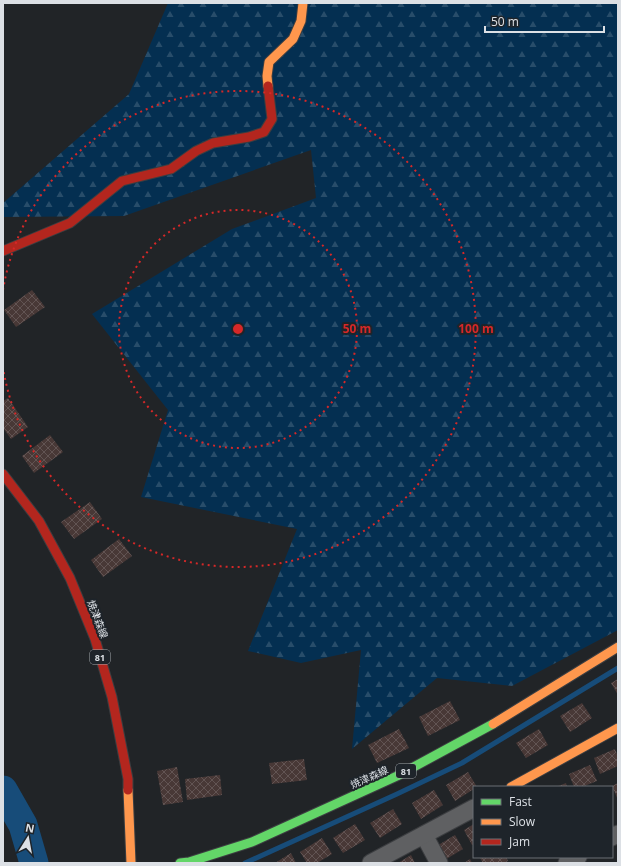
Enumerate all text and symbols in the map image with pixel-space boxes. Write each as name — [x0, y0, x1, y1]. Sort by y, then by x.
scale bar — [485, 8, 604, 34]
text: 50 m — [491, 13, 519, 30]
text: 50 m — [343, 320, 371, 337]
text: 100 m — [458, 320, 494, 337]
centre of rings — [231, 322, 245, 336]
street label: 焼津森線 — [84, 598, 112, 640]
road number: 81 — [90, 650, 110, 664]
street label: 焼津森線 — [348, 762, 390, 792]
road number: 81 — [396, 764, 416, 778]
legend — [473, 786, 613, 858]
text: Fast — [509, 793, 532, 810]
text: Slow — [509, 813, 536, 830]
north arrow — [8, 818, 48, 858]
text: N — [24, 819, 36, 836]
text: Jam — [508, 833, 530, 850]

